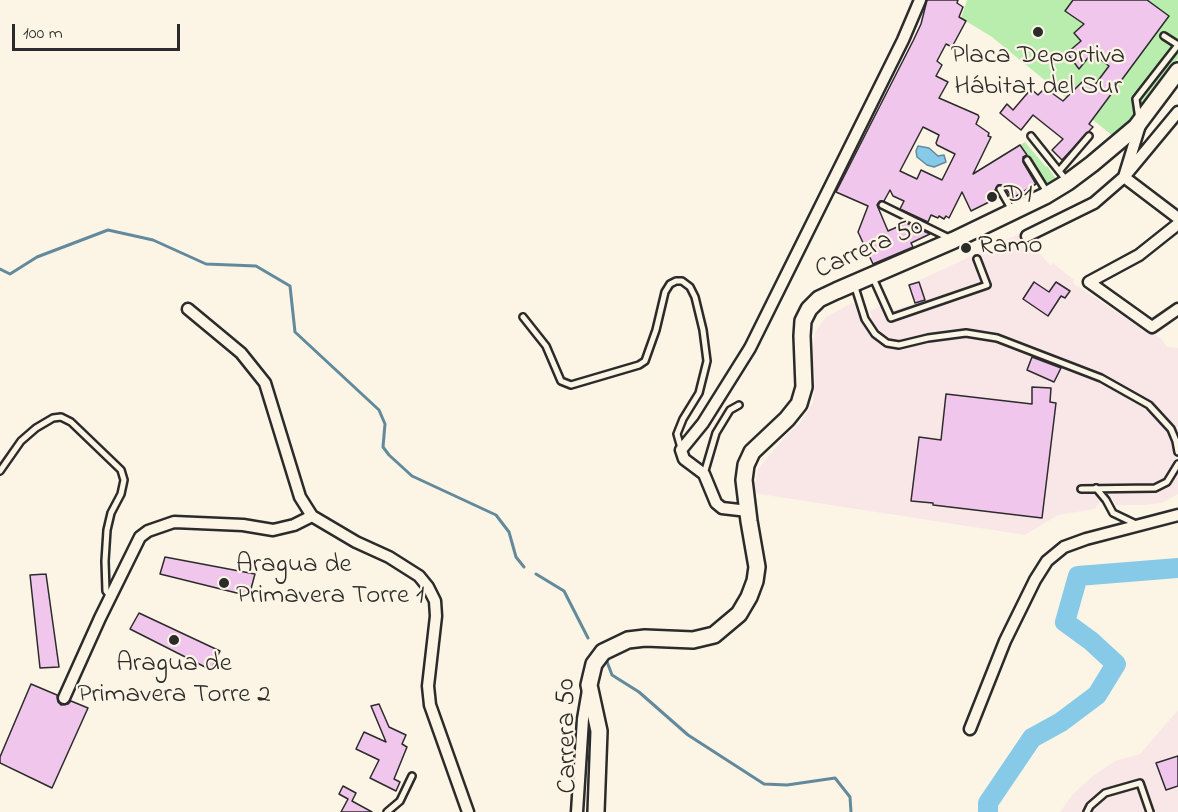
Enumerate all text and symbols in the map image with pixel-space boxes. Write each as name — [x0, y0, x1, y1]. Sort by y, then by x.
scale bar — [15, 12, 183, 50]
text: 100 m — [23, 21, 63, 47]
marker: Placa Deportiva Hábitat del Sur — [1031, 25, 1045, 39]
place label: Placa Deportiva Hábitat del Sur — [951, 42, 1125, 105]
place label: D1 — [1004, 181, 1032, 213]
marker: D1 — [985, 190, 999, 204]
street label: Carrera 50 — [811, 212, 929, 288]
place label: Ramo — [978, 232, 1043, 264]
marker: Ramo — [959, 241, 973, 255]
place label: Aragua de Primavera Torre 1 — [236, 551, 424, 614]
marker: Aragua de Primavera Torre 1 — [217, 576, 231, 590]
marker: Aragua de Primavera Torre 2 — [167, 633, 181, 647]
place label: Aragua de Primavera Torre 2 — [77, 650, 271, 713]
street label: Carrera 50 — [552, 678, 586, 794]

